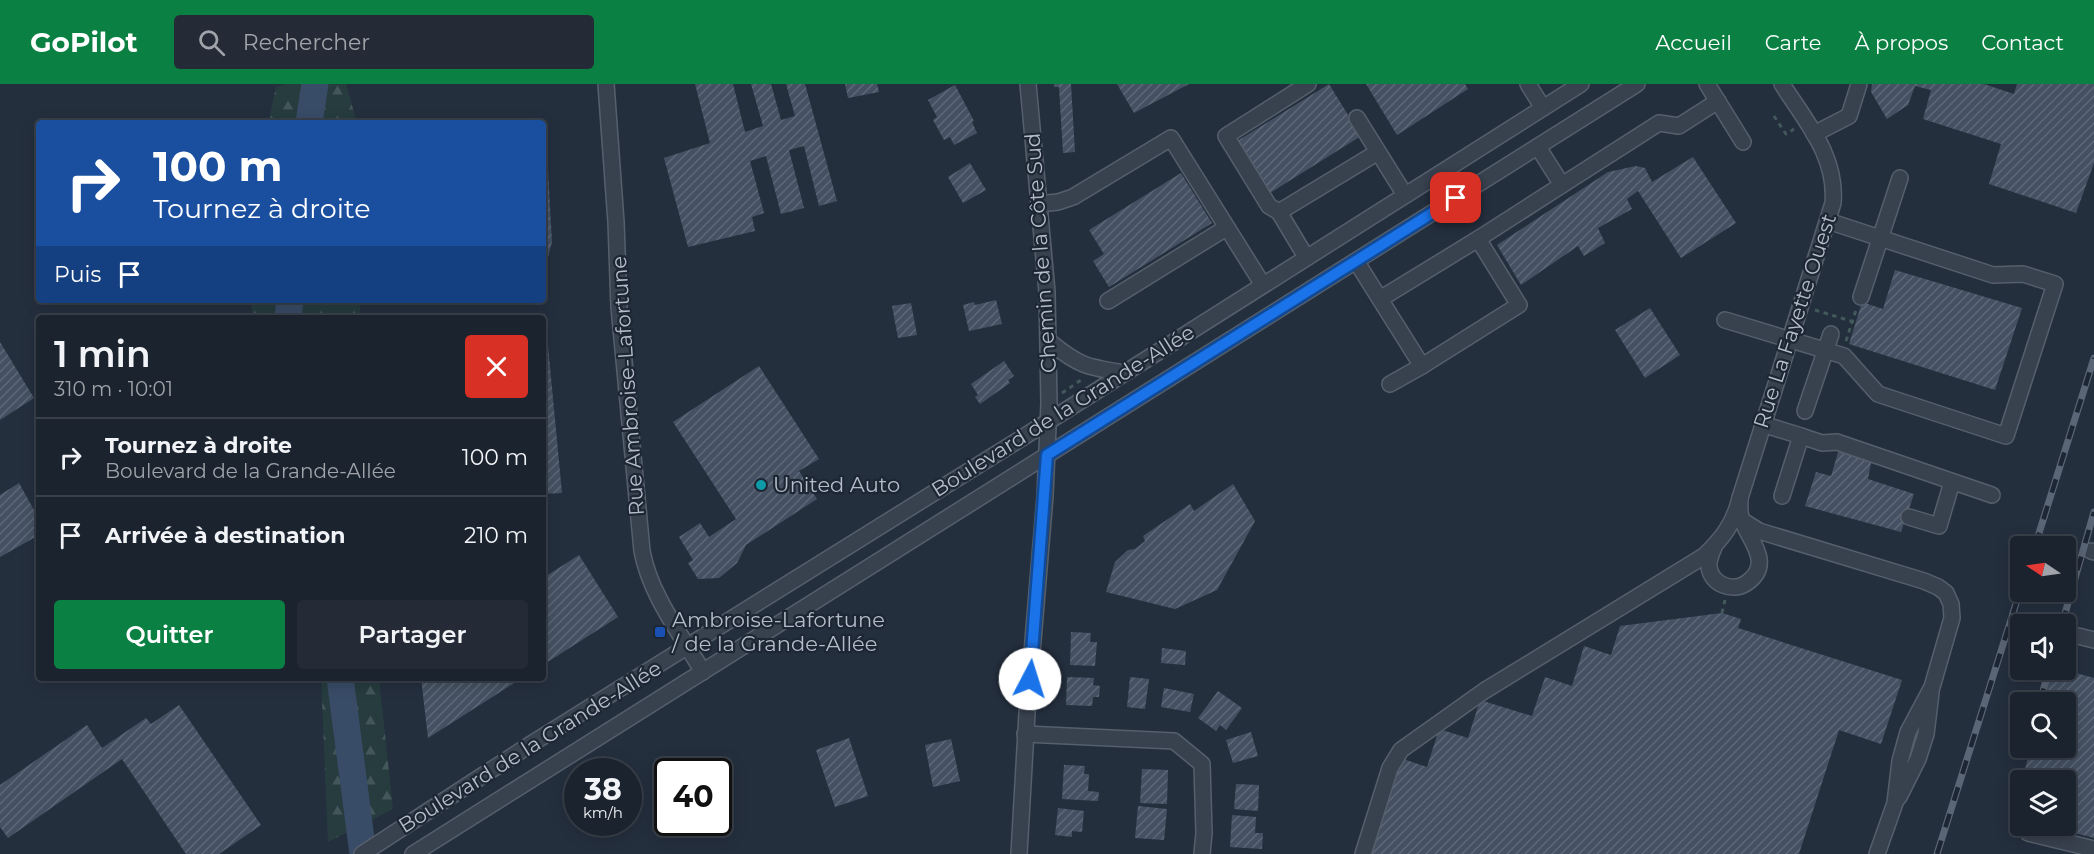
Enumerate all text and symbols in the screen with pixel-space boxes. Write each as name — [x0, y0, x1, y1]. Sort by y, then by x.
search box — [174, 15, 594, 69]
text: GoPilot — [30, 25, 138, 59]
icon: search — [195, 26, 228, 59]
text: Rechercher — [243, 29, 370, 56]
text: Accueil — [1655, 30, 1732, 55]
text: Carte — [1765, 30, 1821, 55]
text: À propos — [1854, 30, 1948, 55]
text: Contact — [1981, 30, 2064, 55]
street label: Chemin de la Côte Sud — [1020, 132, 1061, 374]
text: 100 m — [153, 140, 282, 192]
icon: right — [54, 144, 132, 222]
pin — [1430, 172, 1481, 223]
icon: arrive — [1439, 181, 1472, 214]
text: Tournez à droite — [153, 192, 371, 225]
street label: Rue La Fayette Ouest — [1748, 210, 1841, 431]
street label: Rue Ambroise-Lafortune — [606, 255, 649, 517]
icon: arrive — [113, 258, 146, 291]
text: Puis — [54, 261, 101, 288]
street label: Boulevard de la Grande-Allée — [927, 319, 1199, 502]
text: 1 min — [54, 332, 151, 376]
button: close — [465, 335, 528, 398]
text: 310 m · 10:01 — [54, 377, 173, 401]
text: Tournez à droite — [105, 432, 292, 459]
icon: right — [54, 441, 87, 474]
text: 100 m — [462, 444, 528, 471]
text: Boulevard de la Grande-Allée — [105, 459, 396, 483]
place label: United Auto — [773, 472, 900, 497]
marker: United Auto — [754, 478, 768, 492]
icon: arrive — [54, 519, 87, 552]
text: Arrivée à destination — [105, 522, 345, 549]
text: 210 m — [464, 522, 528, 549]
north arrow — [2010, 536, 2076, 602]
map controls — [2010, 536, 2076, 836]
button: Quitter — [54, 600, 285, 669]
button: Partager — [297, 600, 528, 669]
place label: Ambroise-Lafortune / de la Grande-Allée — [671, 607, 885, 656]
button: sound — [2010, 614, 2076, 680]
marker: Ambroise-Lafortune / de la Grande-Allée — [653, 625, 667, 639]
position arrow — [998, 647, 1062, 711]
street label: Boulevard de la Grande-Allée — [394, 655, 666, 838]
button: search — [2010, 692, 2076, 758]
speed limit sign: 40 — [654, 758, 732, 836]
button: layers — [2010, 770, 2076, 836]
text: 38 — [584, 771, 622, 808]
text: km/h — [583, 803, 623, 822]

